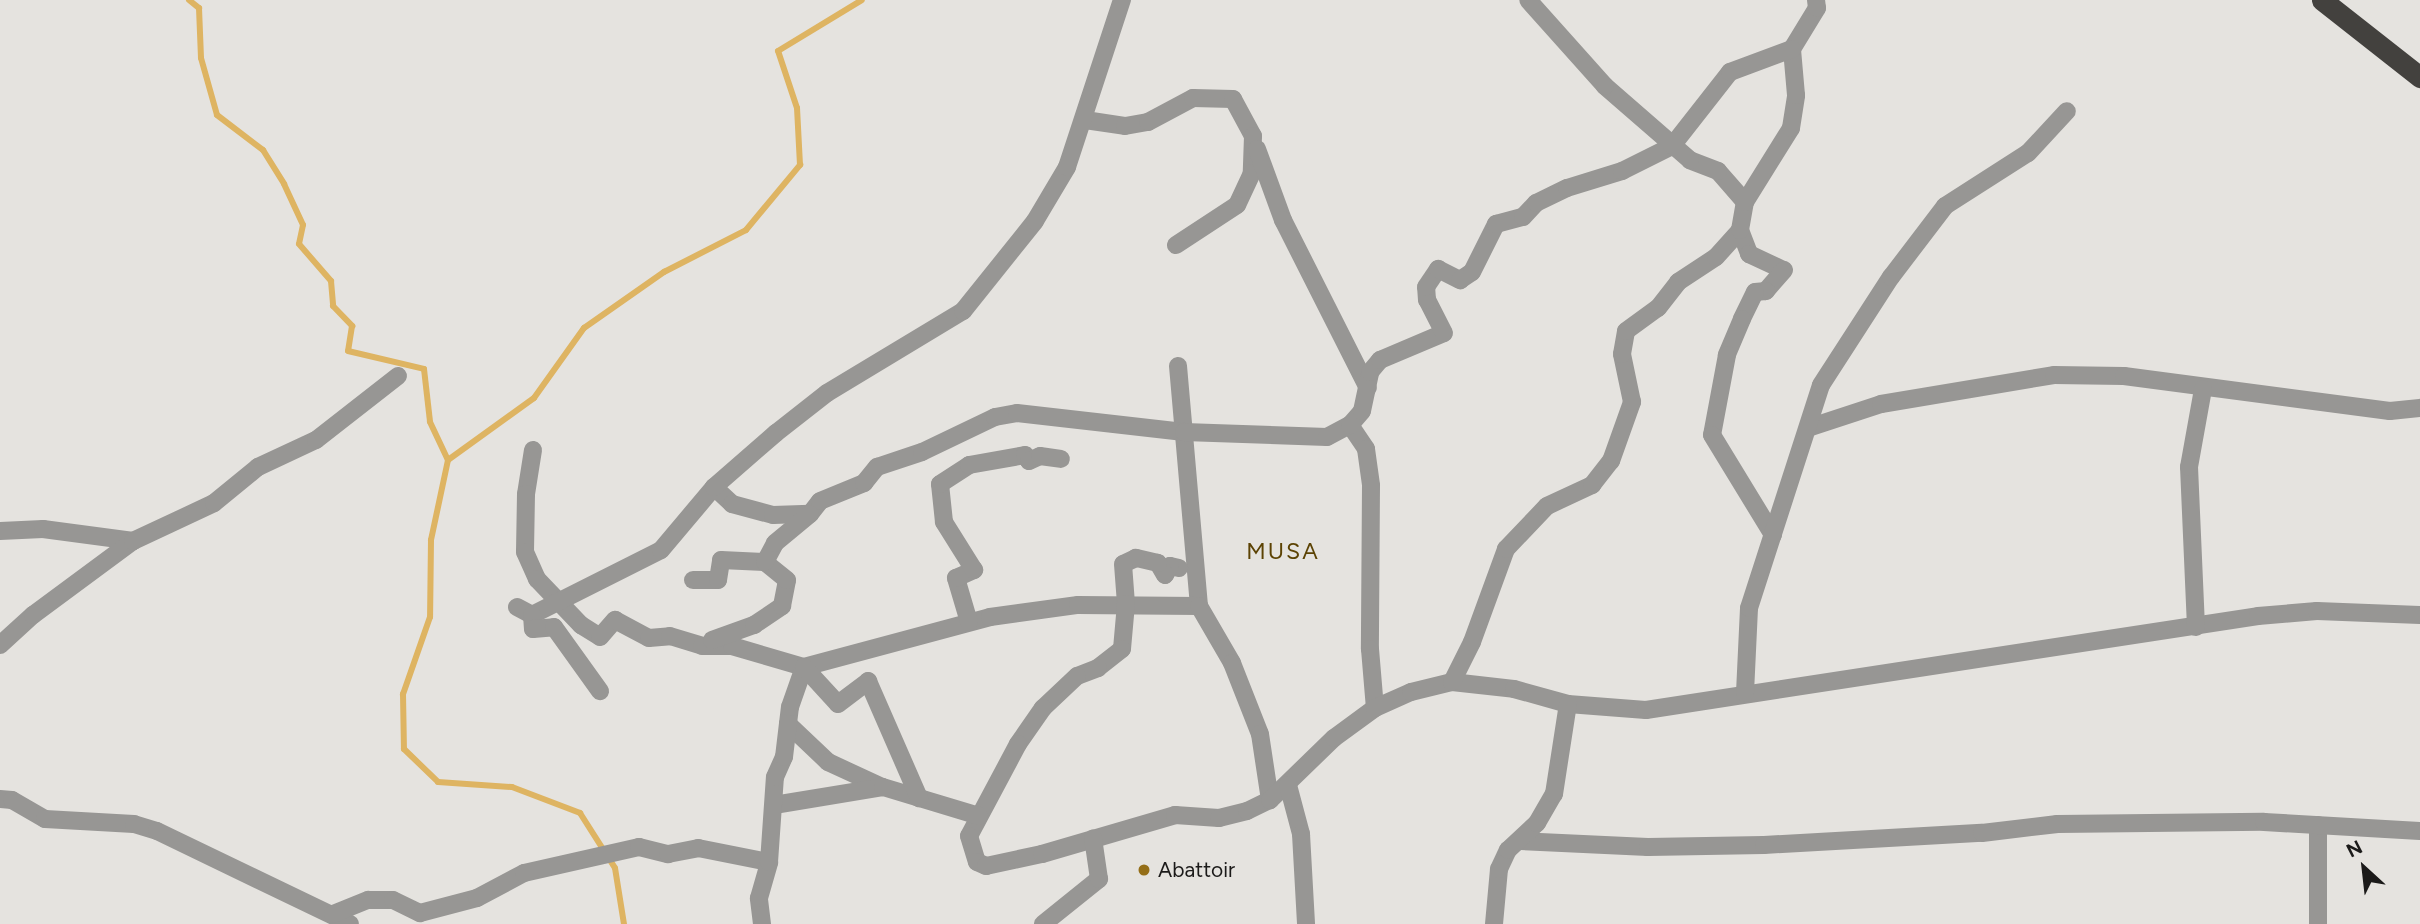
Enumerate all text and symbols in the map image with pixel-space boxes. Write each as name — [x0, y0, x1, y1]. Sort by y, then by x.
district label: MUSA — [1247, 537, 1319, 565]
north arrow — [2329, 833, 2399, 903]
text: N — [2342, 835, 2366, 862]
place label: Abattoir — [1158, 857, 1235, 883]
marker: Abattoir — [1136, 862, 1152, 878]

